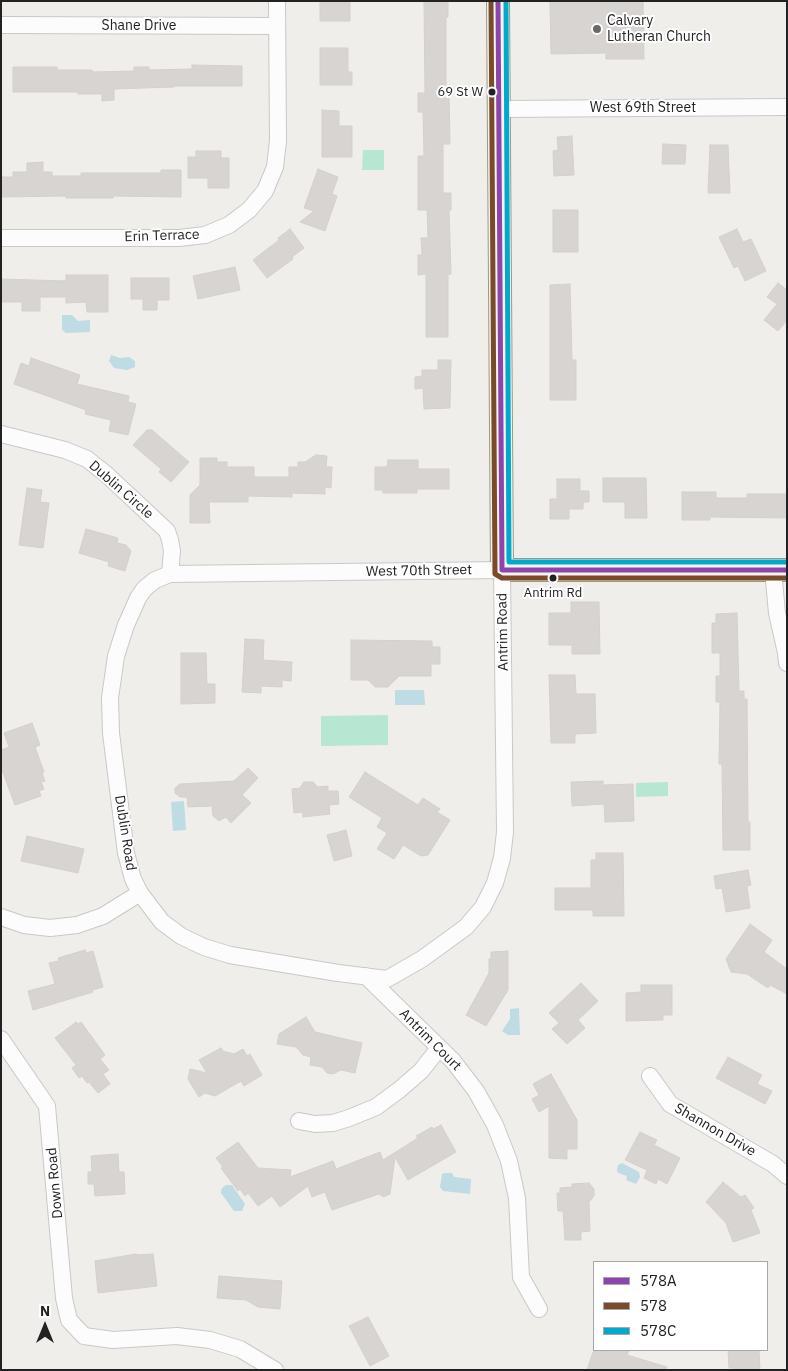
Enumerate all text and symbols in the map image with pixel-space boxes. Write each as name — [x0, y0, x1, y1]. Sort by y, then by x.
place label: Calvary Lutheran Church — [607, 13, 711, 46]
street label: Shane Drive — [102, 18, 176, 34]
marker: Calvary Lutheran Church — [591, 23, 603, 35]
place label: 69 St W — [438, 84, 483, 100]
marker: 69 St W — [487, 87, 497, 97]
street label: West 69th Street — [590, 100, 696, 116]
street label: Erin Terrace — [124, 226, 200, 246]
street label: Dublin Circle — [85, 457, 157, 523]
street label: West 70th Street — [366, 562, 472, 580]
marker: Antrim Rd — [548, 573, 558, 583]
place label: Antrim Rd — [524, 585, 582, 601]
street label: Antrim Road — [494, 593, 512, 671]
street label: Dublin Road — [111, 794, 139, 872]
street label: Antrim Court — [396, 1006, 464, 1074]
street label: Shannon Drive — [671, 1100, 759, 1160]
street label: Down Road — [44, 1147, 66, 1219]
legend — [593, 1261, 768, 1351]
text: 578A — [640, 1271, 677, 1290]
text: 578 — [640, 1296, 667, 1315]
north arrow — [20, 1301, 70, 1351]
text: N — [40, 1302, 50, 1320]
text: 578C — [640, 1321, 676, 1340]

